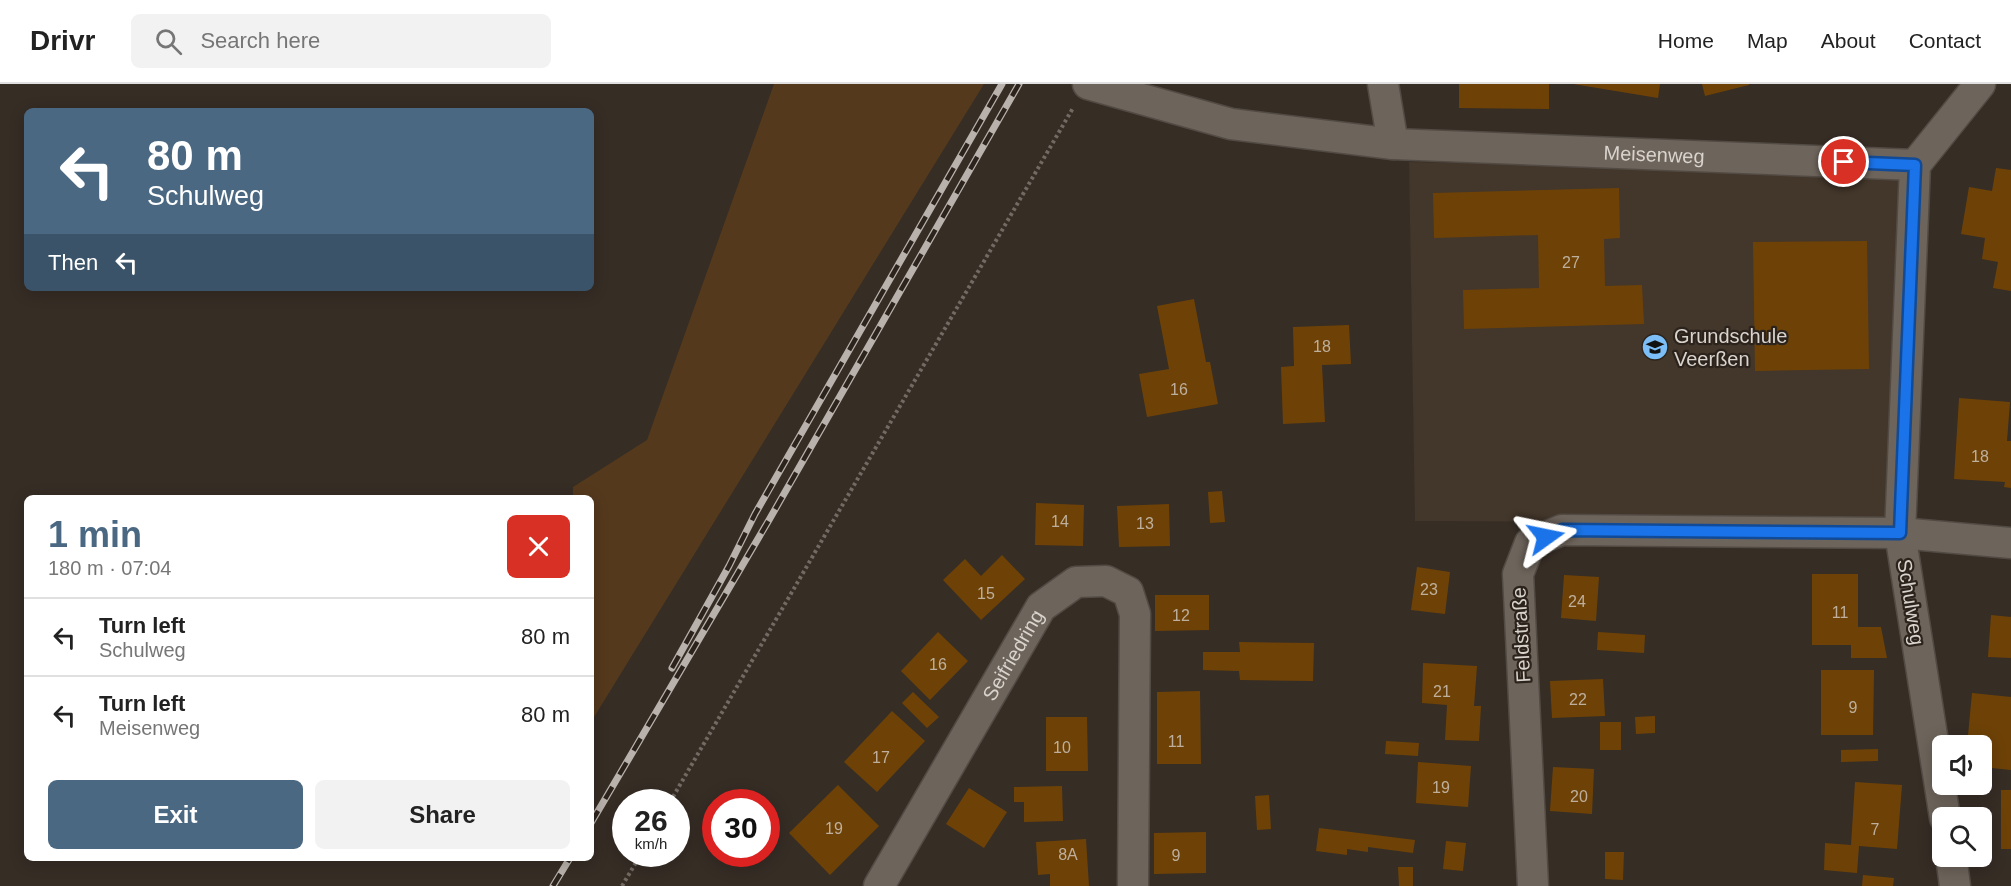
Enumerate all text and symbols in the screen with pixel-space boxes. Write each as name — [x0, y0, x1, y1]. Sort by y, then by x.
search box — [131, 14, 551, 68]
text: Drivr — [30, 25, 95, 56]
icon: search — [152, 25, 185, 58]
text: Search here — [200, 28, 320, 53]
text: Home — [1658, 29, 1714, 52]
text: Map — [1747, 29, 1788, 52]
text: About — [1821, 29, 1876, 52]
text: Contact — [1909, 29, 1981, 52]
icon: left — [48, 132, 126, 210]
text: 80 m — [147, 132, 243, 179]
pin — [1818, 136, 1869, 187]
street label: Meisenweg — [1603, 141, 1705, 168]
icon: arrive — [1827, 145, 1860, 178]
text: Schulweg — [147, 181, 264, 211]
icon: left — [110, 246, 143, 279]
text: Then — [48, 250, 98, 275]
house number: 27 — [1562, 254, 1580, 271]
place label: Grundschule Veerßen — [1674, 325, 1787, 370]
school or university icon: Grundschule Veerßen — [1640, 332, 1670, 362]
house number: 18 — [1313, 338, 1331, 355]
house number: 16 — [1170, 381, 1188, 398]
house number: 18 — [1971, 448, 1989, 465]
position arrow — [1514, 505, 1578, 569]
house number: 14 — [1051, 513, 1069, 530]
text: 1 min — [48, 514, 142, 555]
button: close — [507, 515, 570, 578]
house number: 13 — [1136, 515, 1154, 532]
text: 180 m · 07:04 — [48, 557, 171, 579]
street label: Schulweg — [1893, 557, 1929, 647]
house number: 23 — [1420, 581, 1438, 598]
house number: 15 — [977, 585, 995, 602]
street label: Feldstraße — [1508, 587, 1534, 683]
house number: 24 — [1568, 593, 1586, 610]
house number: 11 — [1832, 604, 1848, 621]
street label: Seifriedring — [978, 606, 1048, 704]
house number: 12 — [1172, 607, 1190, 624]
text: Turn left — [99, 613, 185, 638]
icon: left — [48, 621, 81, 654]
text: 80 m — [521, 624, 570, 649]
text: Schulweg — [99, 639, 186, 661]
house number: 16 — [929, 656, 947, 673]
house number: 21 — [1433, 683, 1451, 700]
text: Turn left — [99, 691, 185, 716]
house number: 22 — [1569, 691, 1587, 708]
icon: left — [48, 699, 81, 732]
house number: 9 — [1849, 699, 1858, 716]
text: 80 m — [521, 702, 570, 727]
text: Meisenweg — [99, 717, 200, 739]
house number: 11 — [1168, 733, 1184, 750]
map controls — [1932, 735, 1992, 867]
button: sound — [1932, 735, 1992, 795]
house number: 10 — [1053, 739, 1071, 756]
house number: 17 — [872, 749, 890, 766]
house number: 19 — [1432, 779, 1450, 796]
button: Exit — [48, 780, 303, 849]
button: Share — [315, 780, 570, 849]
house number: 20 — [1570, 788, 1588, 805]
speed limit sign: 30 — [702, 789, 780, 867]
text: 26 — [634, 804, 668, 837]
button: search — [1932, 807, 1992, 867]
house number: 19 — [825, 820, 843, 837]
house number: 7 — [1871, 821, 1880, 838]
text: km/h — [635, 835, 667, 852]
house number: 8A — [1058, 846, 1078, 863]
house number: 9 — [1172, 847, 1181, 864]

